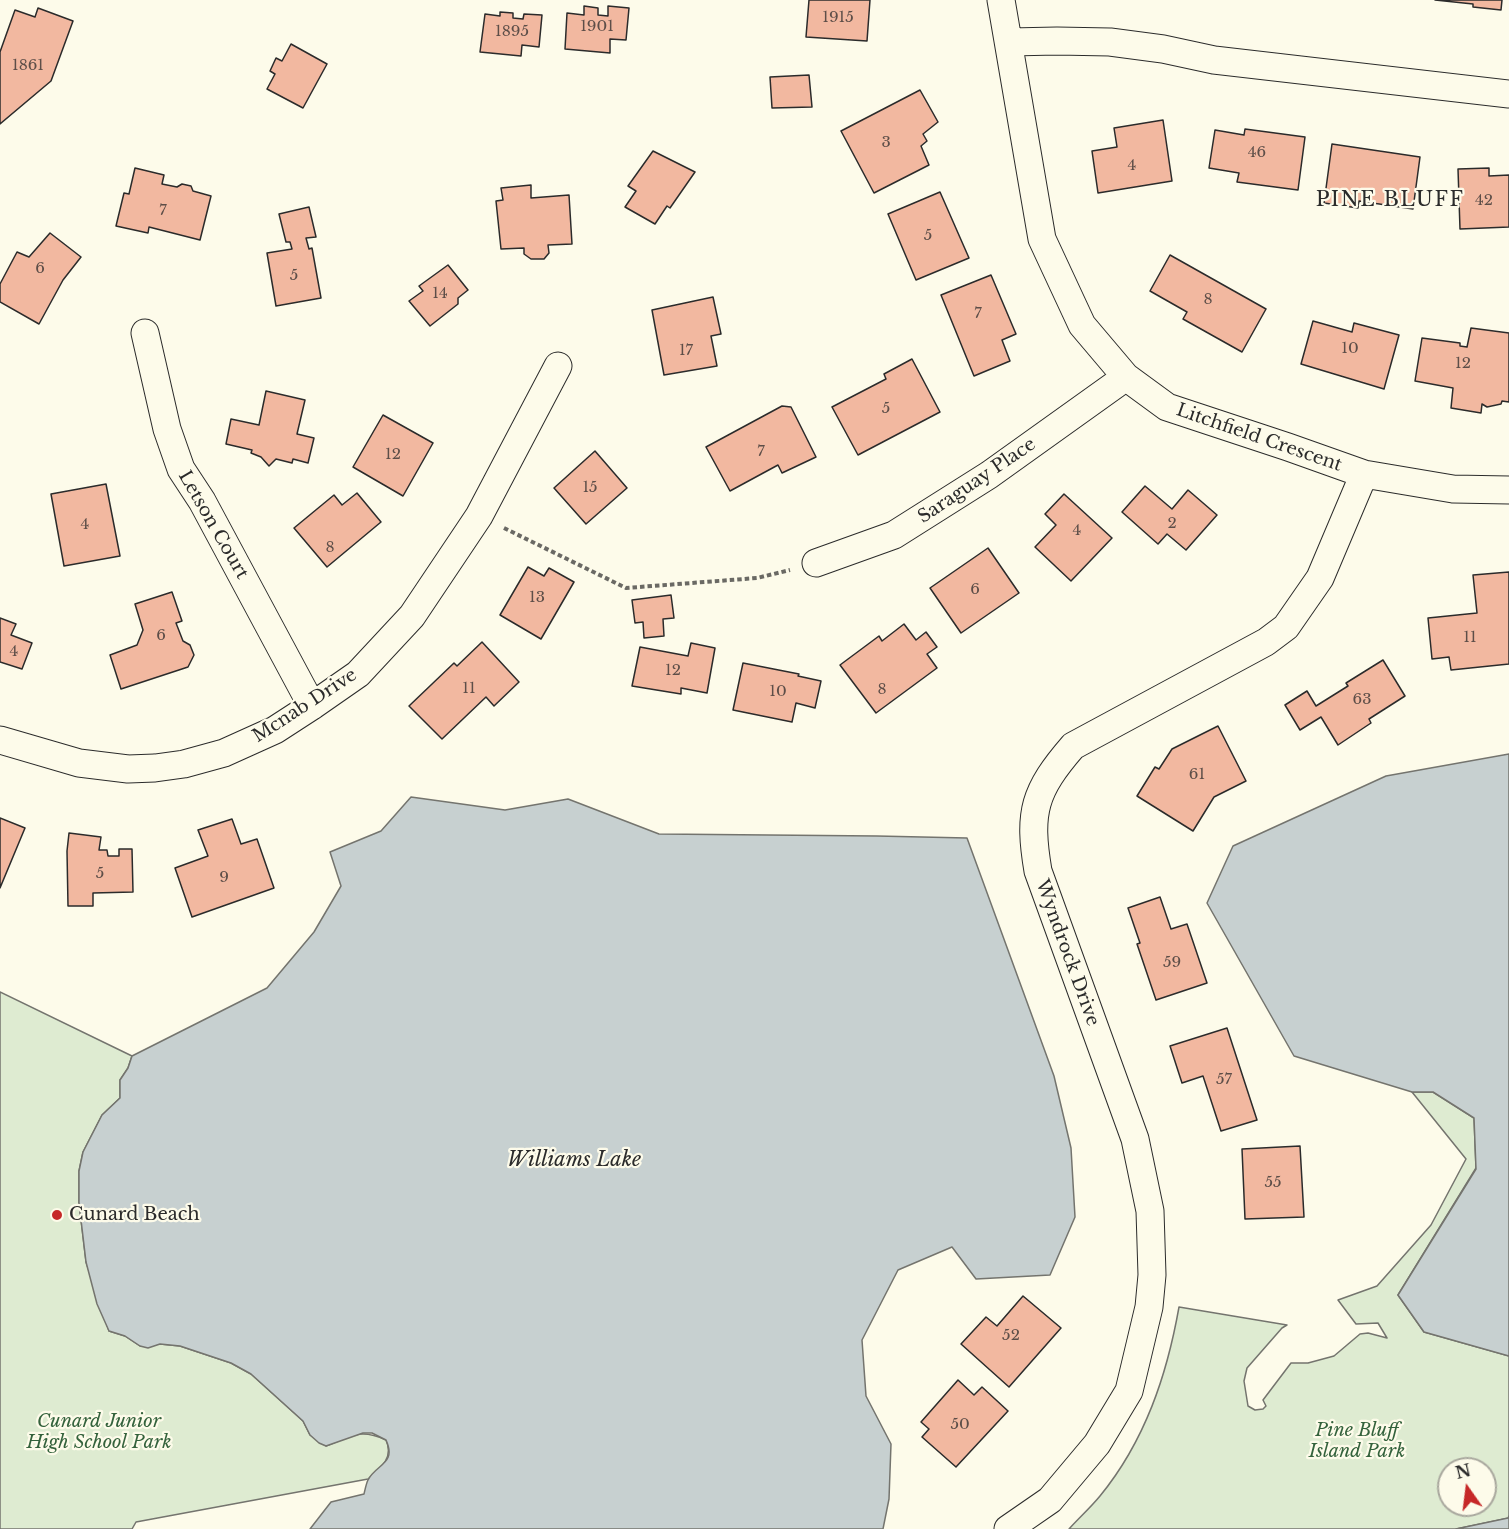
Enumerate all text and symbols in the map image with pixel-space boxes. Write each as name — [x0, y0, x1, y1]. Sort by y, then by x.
house number: 1915 — [822, 9, 854, 27]
house number: 1901 — [580, 18, 614, 36]
house number: 1895 — [495, 23, 529, 41]
house number: 1861 — [12, 57, 44, 75]
house number: 3 — [881, 134, 891, 152]
house number: 46 — [1248, 144, 1266, 162]
house number: 4 — [1128, 157, 1136, 175]
district label: PINE BLUFF — [1316, 188, 1464, 212]
house number: 42 — [1475, 192, 1493, 210]
house number: 7 — [159, 202, 167, 220]
house number: 5 — [924, 227, 932, 245]
house number: 6 — [35, 260, 45, 278]
house number: 5 — [290, 267, 298, 285]
house number: 14 — [432, 285, 448, 303]
house number: 8 — [1203, 291, 1213, 309]
house number: 7 — [974, 305, 982, 323]
house number: 10 — [1341, 340, 1359, 358]
house number: 17 — [679, 342, 693, 360]
house number: 12 — [1455, 355, 1471, 373]
house number: 5 — [882, 400, 890, 418]
street label: Litchfield Crescent — [1173, 400, 1345, 476]
street label: Saraguay Place — [914, 434, 1040, 528]
house number: 7 — [757, 443, 765, 461]
house number: 12 — [385, 446, 401, 464]
street label: Letson Court — [173, 467, 253, 583]
house number: 15 — [582, 479, 598, 497]
house number: 2 — [1167, 515, 1177, 533]
house number: 4 — [81, 516, 89, 534]
house number: 4 — [1073, 522, 1081, 540]
house number: 8 — [325, 539, 335, 557]
house number: 6 — [970, 581, 980, 599]
house number: 13 — [529, 589, 545, 607]
house number: 6 — [156, 627, 166, 645]
house number: 11 — [1463, 629, 1477, 647]
house number: 4 — [10, 643, 18, 661]
house number: 12 — [665, 662, 681, 680]
street label: Mcnab Drive — [249, 664, 361, 748]
house number: 11 — [462, 680, 476, 698]
house number: 8 — [877, 681, 887, 699]
house number: 10 — [769, 683, 787, 701]
house number: 63 — [1353, 691, 1371, 709]
house number: 61 — [1189, 766, 1205, 784]
house number: 5 — [96, 865, 104, 883]
house number: 9 — [219, 869, 229, 887]
street label: Wyndrock Drive — [1031, 877, 1103, 1029]
house number: 59 — [1163, 954, 1181, 972]
house number: 57 — [1216, 1071, 1232, 1089]
water label: Williams Lake — [507, 1148, 641, 1172]
house number: 55 — [1264, 1174, 1282, 1192]
place label: Cunard Beach — [69, 1204, 200, 1226]
marker: Cunard Beach — [50, 1208, 64, 1222]
house number: 52 — [1002, 1327, 1020, 1345]
park label: Cunard Junior High School Park — [27, 1411, 171, 1454]
house number: 50 — [950, 1416, 970, 1434]
park label: Pine Bluff Island Park — [1309, 1420, 1405, 1462]
north arrow — [1437, 1457, 1497, 1517]
text: N — [1453, 1460, 1473, 1483]

